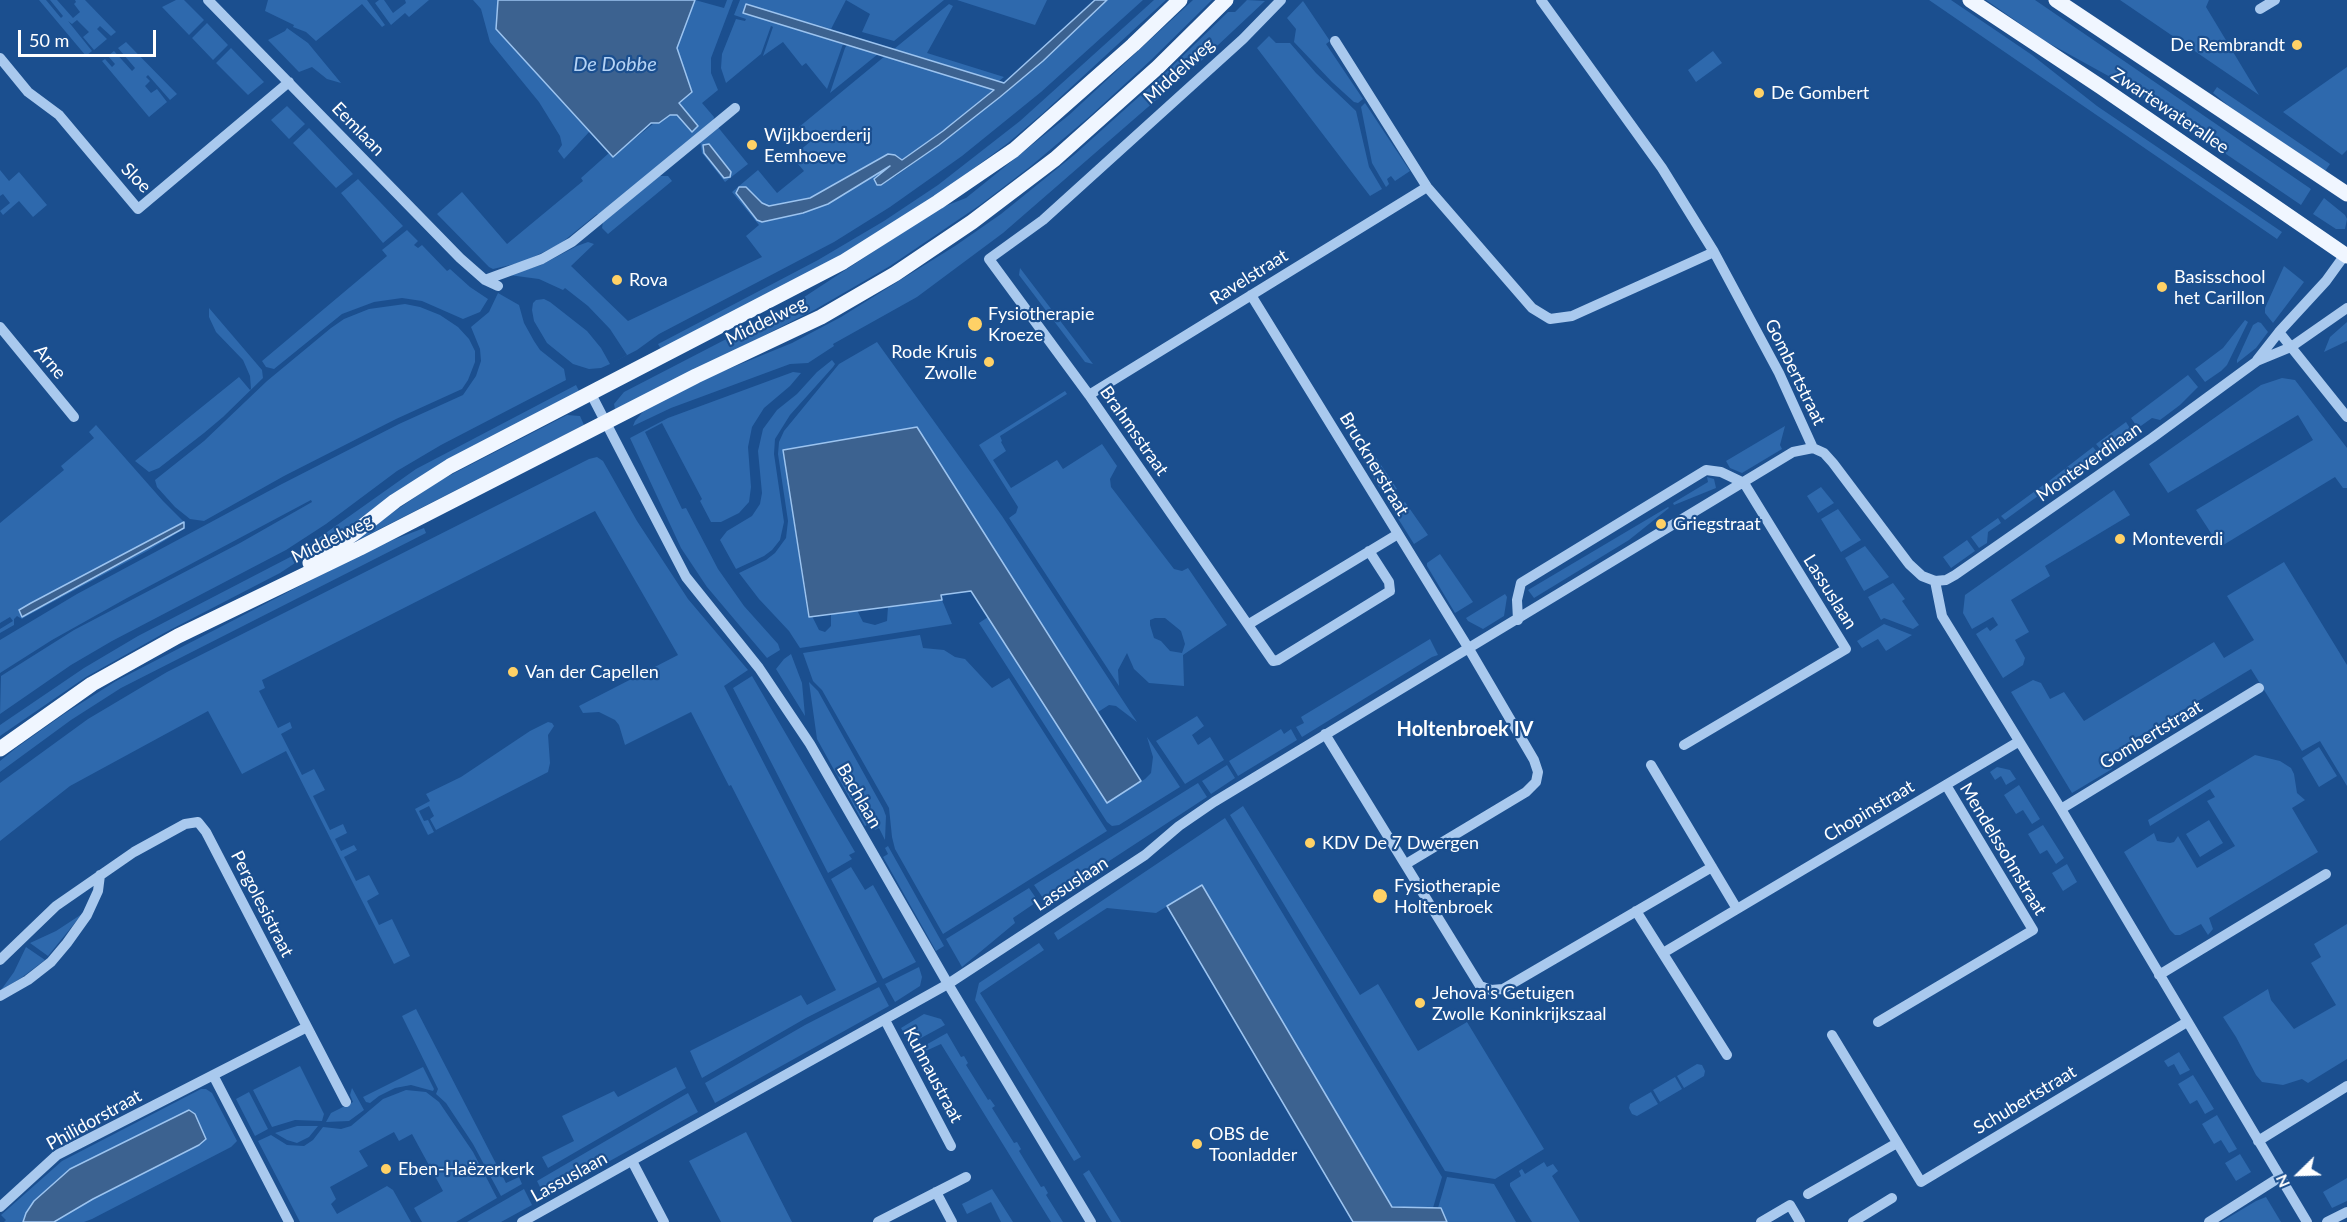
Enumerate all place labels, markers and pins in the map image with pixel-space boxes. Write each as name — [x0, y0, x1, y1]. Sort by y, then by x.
place label: De Rembrandt — [2170, 34, 2285, 56]
marker: De Rembrandt — [2290, 38, 2304, 52]
place label: De Gombert — [1771, 82, 1869, 104]
marker: De Gombert — [1752, 86, 1766, 100]
place label: Wijkboerderij Eemhoeve — [764, 124, 871, 166]
marker: Wijkboerderij Eemhoeve — [745, 138, 759, 152]
place label: Basisschool het Carillon — [2174, 266, 2265, 308]
place label: Rova — [629, 269, 668, 291]
marker: Rova — [610, 273, 624, 287]
marker: Basisschool het Carillon — [2155, 280, 2169, 294]
place label: Fysiotherapie Kroeze — [988, 303, 1094, 346]
marker: Fysiotherapie Kroeze — [966, 315, 984, 333]
place label: Rode Kruis Zwolle — [891, 341, 977, 384]
marker: Rode Kruis Zwolle — [982, 355, 996, 369]
place label: Griegstraat — [1673, 513, 1761, 535]
marker: Griegstraat — [1654, 517, 1668, 531]
place label: Monteverdi — [2132, 528, 2223, 550]
marker: Monteverdi — [2113, 532, 2127, 546]
place label: Van der Capellen — [525, 661, 659, 683]
marker: Van der Capellen — [506, 665, 520, 679]
place label: KDV De 7 Dwergen — [1322, 832, 1479, 854]
marker: KDV De 7 Dwergen — [1303, 836, 1317, 850]
place label: Fysiotherapie Holtenbroek — [1394, 875, 1500, 918]
marker: Fysiotherapie Holtenbroek — [1371, 887, 1389, 905]
place label: Jehova's Getuigen Zwolle Koninkrijkszaal — [1432, 982, 1607, 1024]
marker: Jehova's Getuigen Zwolle Koninkrijkszaal — [1413, 996, 1427, 1010]
place label: OBS de Toonladder — [1209, 1123, 1297, 1166]
marker: OBS de Toonladder — [1190, 1137, 1204, 1151]
place label: Eben-Haëzerkerk — [398, 1158, 534, 1180]
marker: Eben-Haëzerkerk — [379, 1162, 393, 1176]

